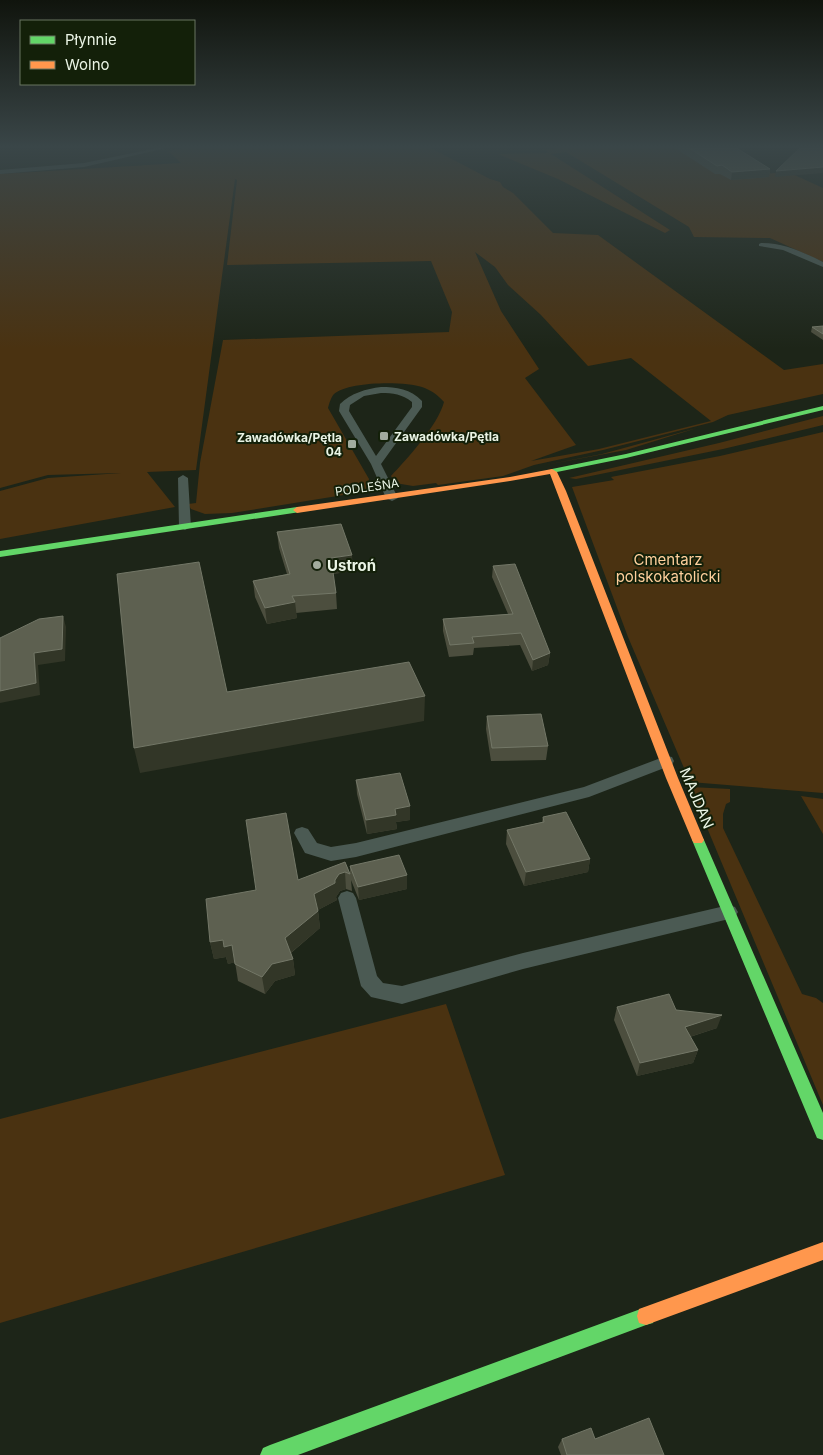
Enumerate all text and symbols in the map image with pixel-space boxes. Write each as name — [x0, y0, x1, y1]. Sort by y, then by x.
legend — [20, 20, 195, 85]
text: Płynnie — [65, 30, 117, 49]
text: Wolno — [65, 55, 110, 74]
place label: Zawadówka/Pętla — [394, 429, 499, 444]
place label: Zawadówka/Pętla 04 — [237, 430, 342, 459]
marker: Zawadówka/Pętla — [378, 430, 390, 442]
marker: Zawadówka/Pętla 04 — [346, 438, 358, 450]
street label: PODLEŚNA — [334, 475, 400, 499]
park label: Cmentarz polskokatolicki — [616, 550, 720, 586]
place label: Ustroń — [327, 556, 376, 575]
marker: Ustroń — [311, 559, 323, 571]
street label: MAJDAN — [676, 765, 718, 831]

